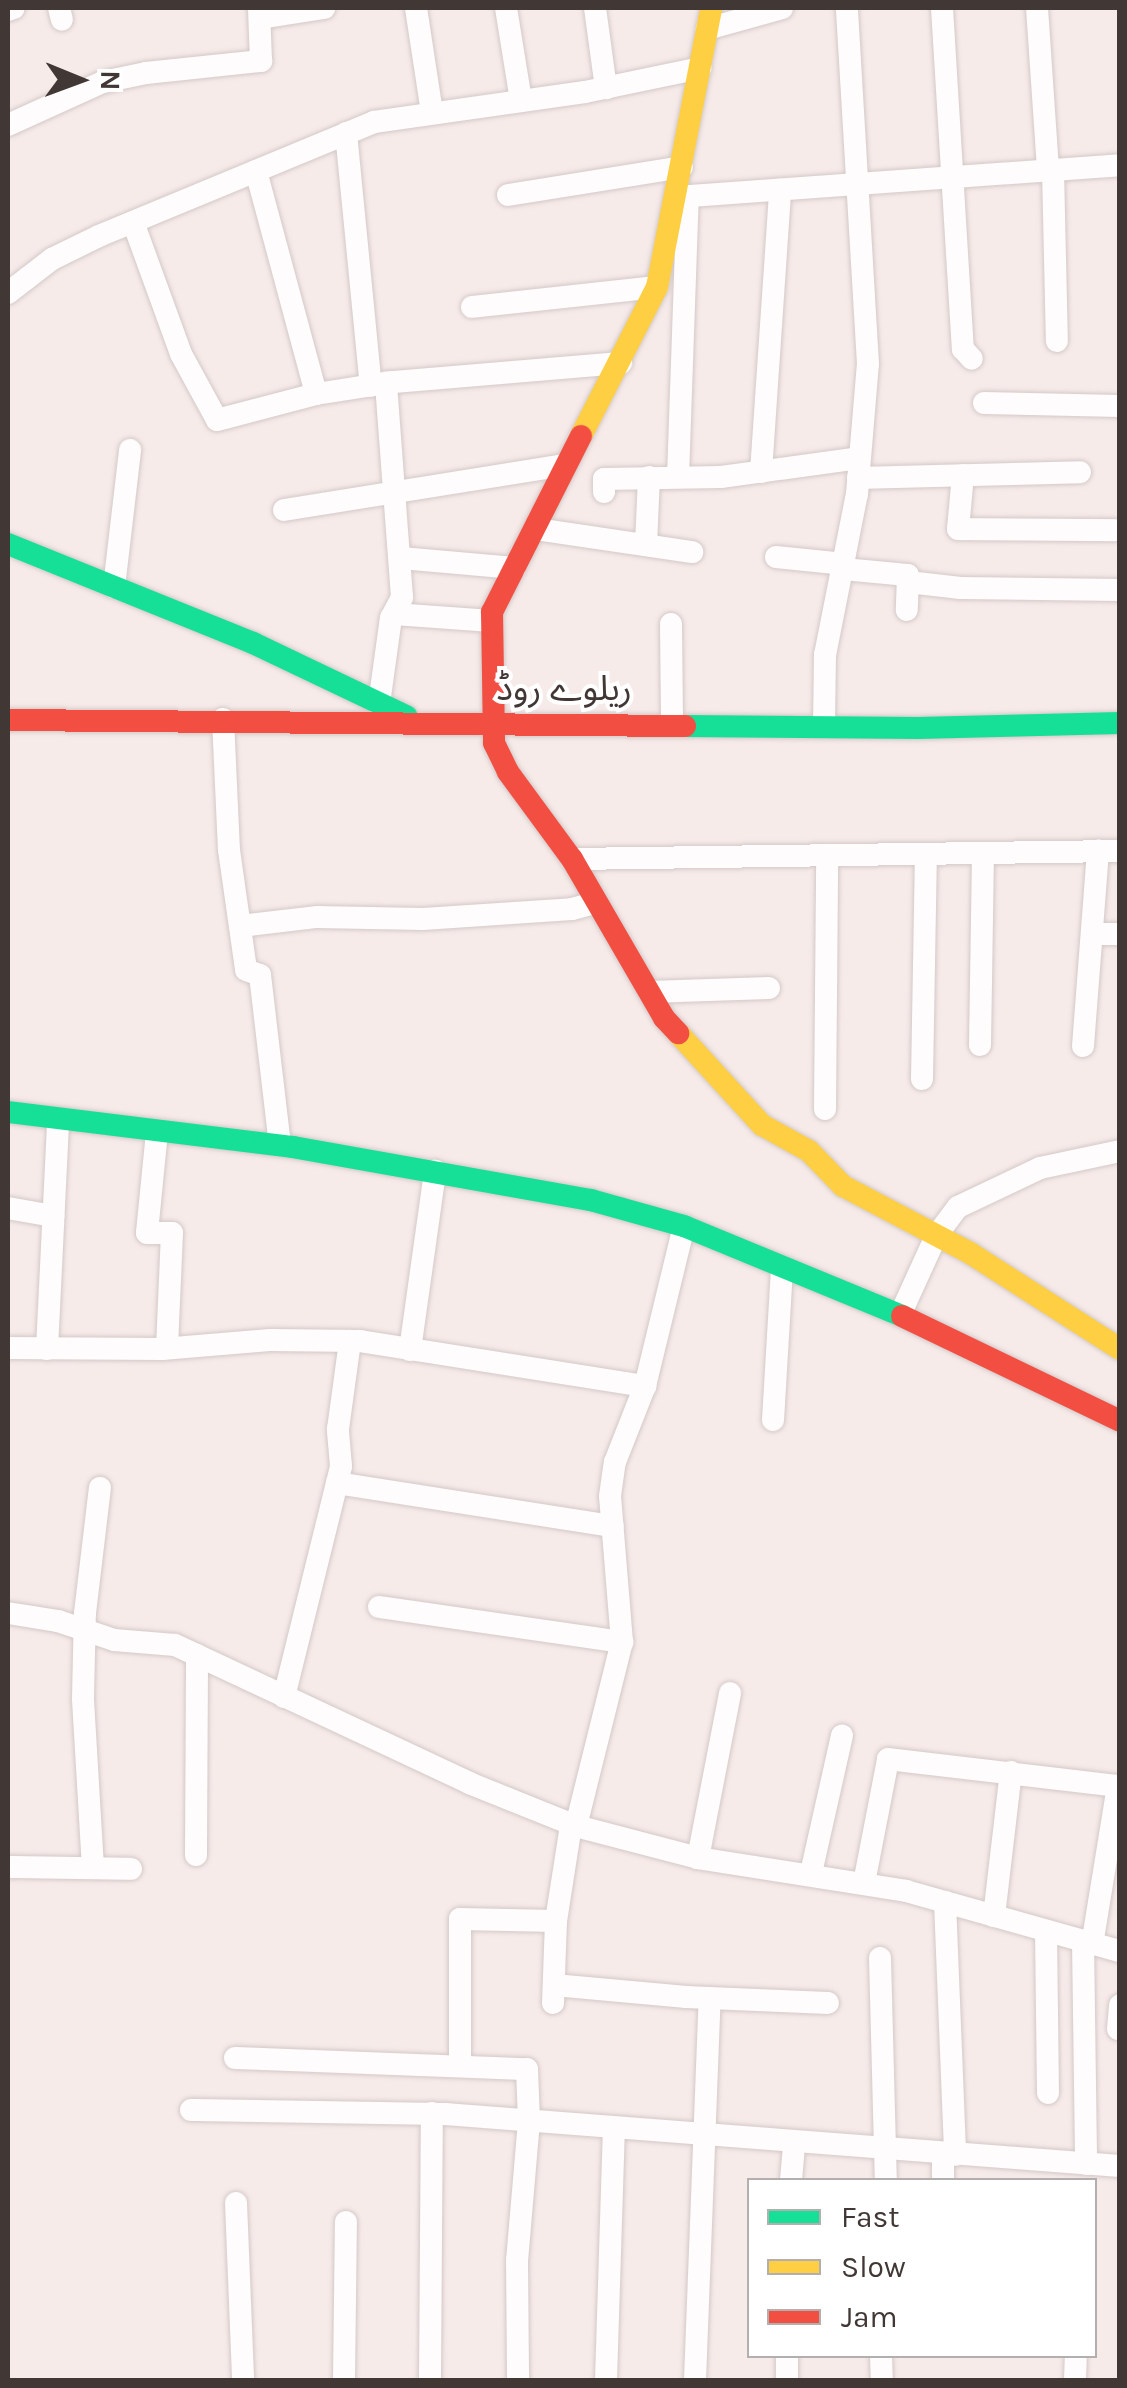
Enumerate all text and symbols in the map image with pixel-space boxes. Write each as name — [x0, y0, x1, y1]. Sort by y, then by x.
north arrow — [30, 30, 130, 130]
text: N — [94, 70, 127, 91]
street label: ریلوے روڈ — [496, 668, 632, 710]
legend — [747, 2178, 1097, 2358]
text: Fast — [841, 2199, 900, 2235]
text: Slow — [841, 2249, 906, 2285]
text: Jam — [841, 2299, 898, 2335]

